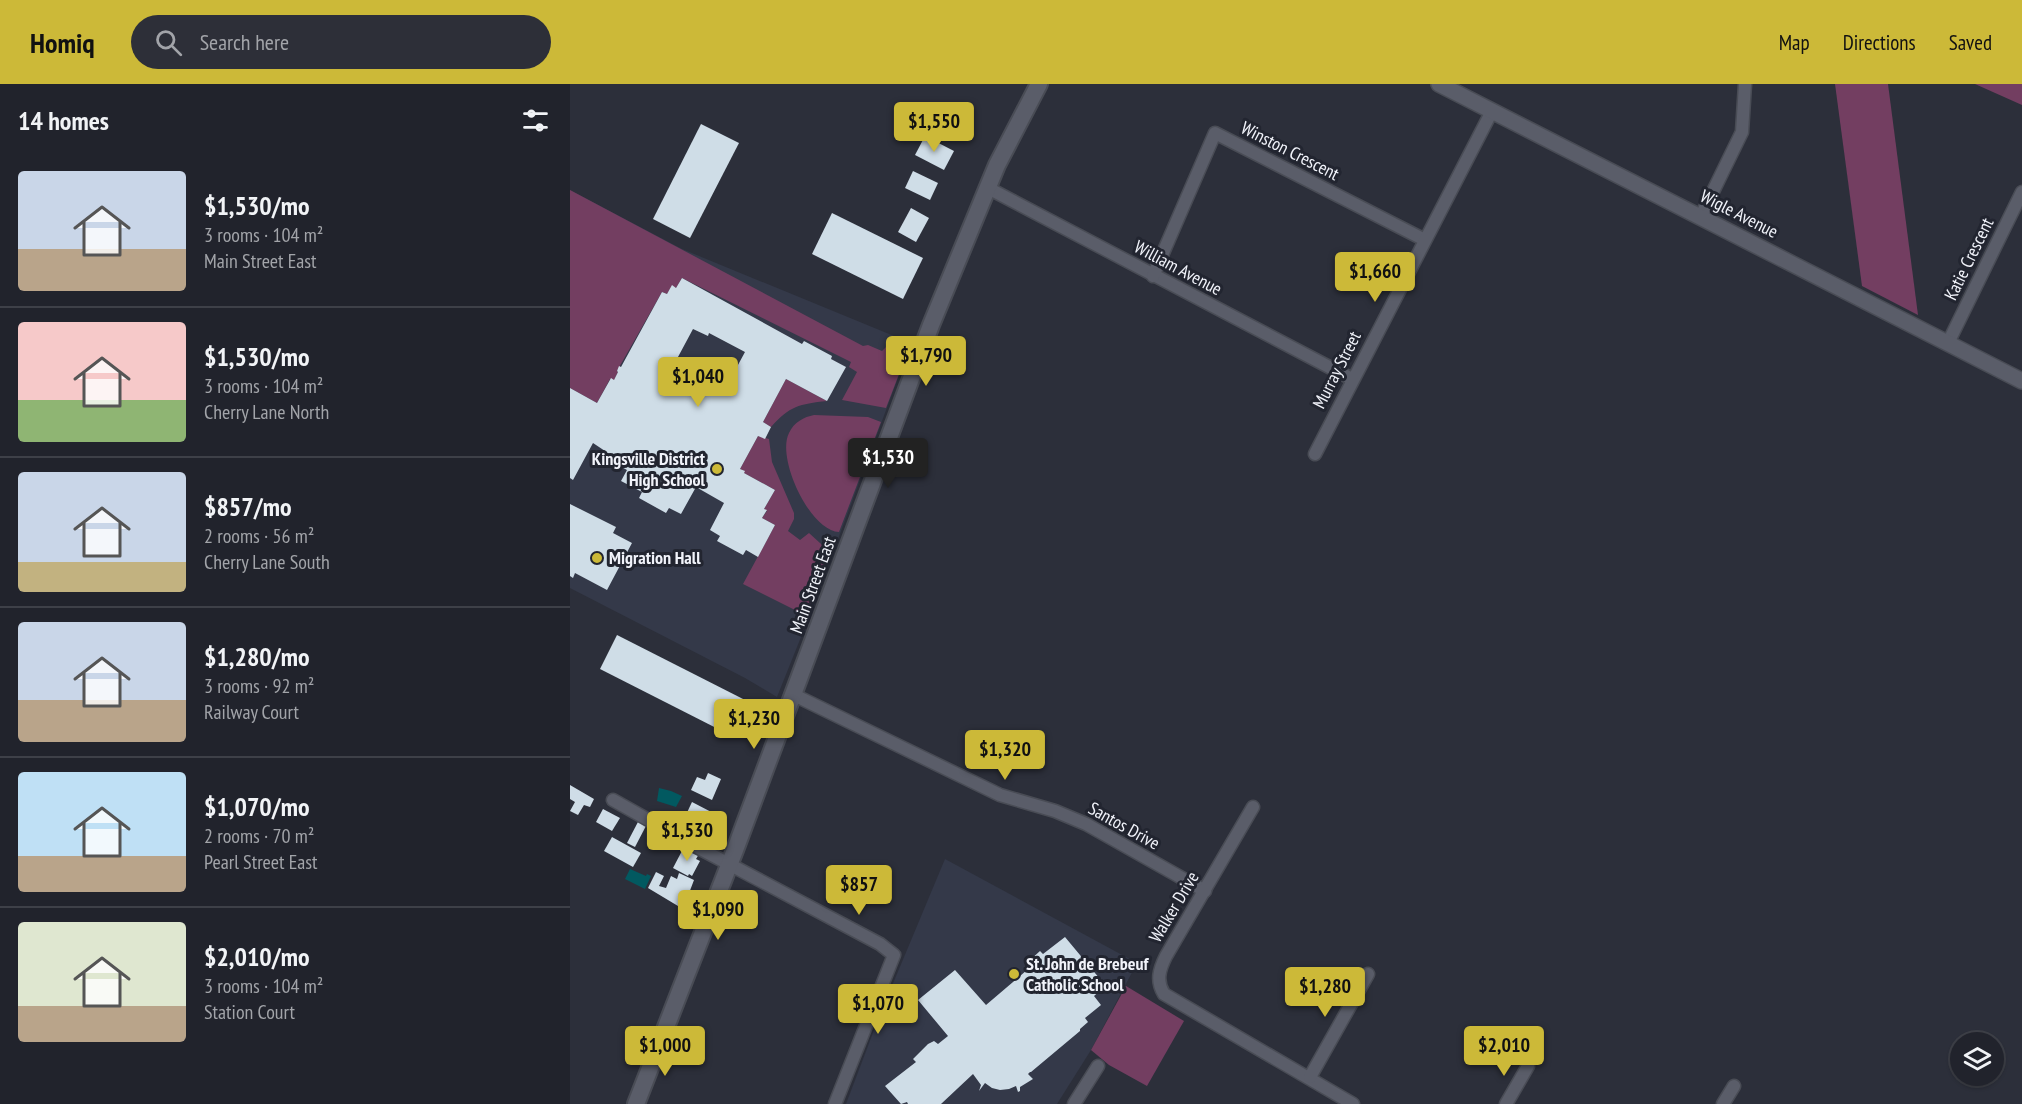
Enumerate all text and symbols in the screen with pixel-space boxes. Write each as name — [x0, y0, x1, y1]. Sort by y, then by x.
search box — [131, 15, 551, 69]
text: Homiq — [30, 24, 95, 61]
icon: search — [152, 26, 185, 59]
text: Search here — [200, 28, 289, 56]
text: Map — [1779, 29, 1810, 56]
text: Directions — [1843, 29, 1916, 56]
text: Saved — [1949, 29, 1992, 56]
pin: $1,550 — [885, 102, 983, 153]
text: 14 homes — [18, 104, 109, 137]
icon: filters — [519, 104, 552, 137]
text: $1,550 — [908, 108, 960, 134]
street label: Winston Crescent — [1237, 116, 1343, 185]
street label: Wigle Avenue — [1696, 184, 1782, 243]
text: $1,530/mo — [204, 189, 310, 222]
icon: home — [66, 195, 138, 267]
street label: Katie Crescent — [1939, 214, 1998, 304]
text: 3 rooms · 104 m² — [204, 222, 323, 248]
street label: William Avenue — [1130, 235, 1226, 300]
text: Main Street East — [204, 248, 317, 274]
pin: $1,660 — [1326, 252, 1424, 303]
text: $1,660 — [1349, 258, 1401, 284]
street label: Murray Street — [1307, 327, 1366, 412]
pin: $1,790 — [877, 336, 975, 387]
text: $1,530/mo — [204, 340, 310, 373]
text: $1,790 — [900, 342, 952, 368]
icon: home — [66, 346, 138, 418]
pin: $1,040 — [649, 357, 747, 408]
text: $1,040 — [672, 363, 724, 389]
text: 3 rooms · 104 m² — [204, 373, 323, 399]
text: Cherry Lane North — [204, 399, 329, 425]
pin: $1,530 — [839, 438, 937, 489]
text: $1,530 — [862, 444, 914, 470]
place label: Kingsville District High School — [592, 447, 706, 491]
marker: Kingsville District High School — [710, 462, 724, 476]
text: $857/mo — [204, 490, 292, 523]
icon: home — [66, 496, 138, 568]
text: 2 rooms · 56 m² — [204, 523, 314, 549]
street label: Main Street East — [784, 533, 841, 636]
place label: Migration Hall — [609, 546, 701, 569]
text: Cherry Lane South — [204, 549, 330, 575]
marker: Migration Hall — [590, 551, 604, 565]
text: $1,280/mo — [204, 640, 310, 673]
icon: home — [66, 646, 138, 718]
text: 3 rooms · 92 m² — [204, 673, 314, 699]
text: Railway Court — [204, 699, 299, 725]
pin: $1,230 — [705, 699, 803, 750]
text: $1,230 — [728, 705, 780, 731]
pin: $1,320 — [956, 730, 1054, 781]
text: $1,320 — [979, 736, 1031, 762]
text: $1,070/mo — [204, 790, 310, 823]
icon: home — [66, 796, 138, 868]
street label: Santos Drive — [1085, 797, 1164, 855]
pin: $1,530 — [638, 811, 736, 862]
text: $1,530 — [661, 817, 713, 843]
text: 2 rooms · 70 m² — [204, 823, 314, 849]
text: Pearl Street East — [204, 849, 318, 875]
pin: $857 — [823, 865, 895, 916]
street label: Walker Drive — [1143, 867, 1204, 946]
text: $857 — [840, 871, 878, 897]
pin: $1,090 — [669, 890, 767, 941]
text: $1,090 — [692, 896, 744, 922]
text: $2,010/mo — [204, 940, 310, 973]
icon: home — [66, 946, 138, 1018]
place label: St. John de Brebeuf Catholic School — [1026, 952, 1150, 996]
marker: St. John de Brebeuf Catholic School — [1007, 967, 1021, 981]
pin: $1,280 — [1276, 967, 1374, 1018]
text: 3 rooms · 104 m² — [204, 973, 323, 999]
text: $1,280 — [1299, 973, 1351, 999]
pin: $1,070 — [829, 984, 927, 1035]
text: $1,070 — [852, 990, 904, 1016]
text: Station Court — [204, 999, 295, 1025]
pin: $1,000 — [616, 1026, 714, 1077]
pin: $2,010 — [1455, 1026, 1553, 1077]
text: $1,000 — [639, 1032, 691, 1058]
text: $2,010 — [1478, 1032, 1530, 1058]
map controls — [1950, 1032, 2004, 1086]
button: layers — [1950, 1032, 2004, 1086]

